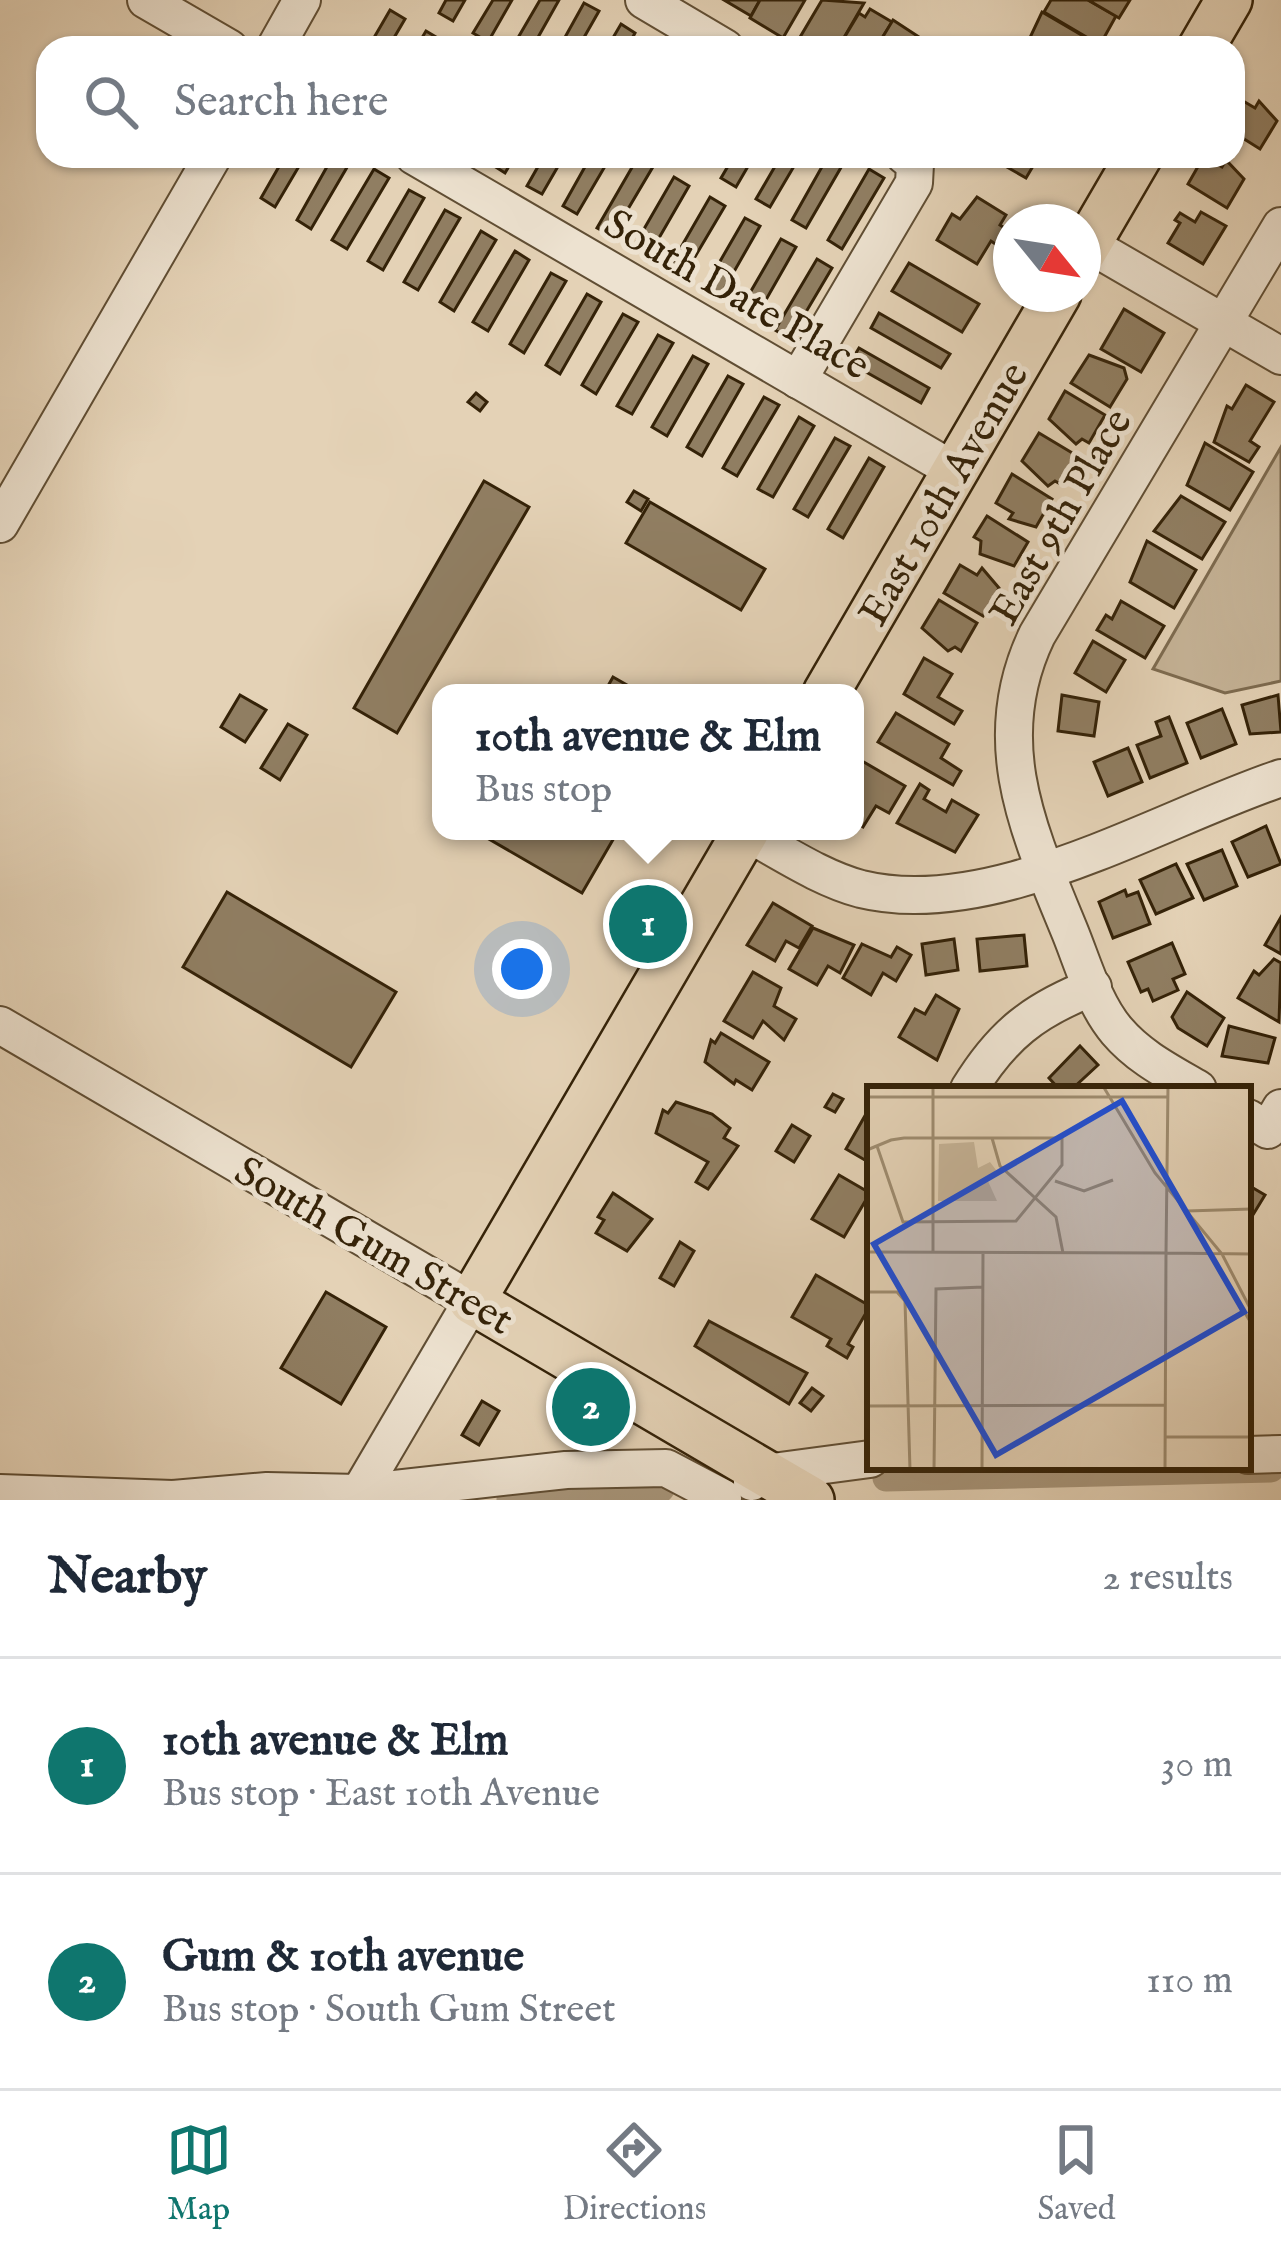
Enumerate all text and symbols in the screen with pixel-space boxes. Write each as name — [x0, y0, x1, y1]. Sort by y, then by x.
search box — [36, 36, 1245, 168]
icon: search — [78, 69, 144, 135]
text: Search here — [174, 74, 388, 131]
street label: South Date Place — [594, 199, 878, 393]
north arrow — [993, 204, 1101, 312]
street label: East 10th Avenue — [848, 353, 1042, 636]
street label: East 9th Place — [979, 400, 1145, 635]
popup — [432, 684, 864, 840]
text: 10th avenue & Elm — [475, 709, 821, 766]
text: Bus stop — [475, 766, 612, 815]
pin: 1 — [609, 879, 687, 969]
your location — [492, 939, 552, 999]
inset map — [867, 1086, 1251, 1470]
street label: South Gum Street — [225, 1146, 522, 1348]
pin: 2 — [552, 1362, 630, 1452]
text: Nearby — [48, 1546, 207, 1611]
text: 2 results — [1102, 1554, 1233, 1603]
text: 10th avenue & Elm — [162, 1713, 509, 1770]
text: 1 — [80, 1741, 94, 1790]
text: 30 m — [1161, 1741, 1233, 1790]
text: Bus stop · East 10th Avenue — [162, 1770, 600, 1819]
text: Gum & 10th avenue — [162, 1929, 524, 1986]
text: 2 — [78, 1957, 96, 2006]
text: 110 m — [1146, 1957, 1233, 2006]
text: Bus stop · South Gum Street — [162, 1986, 616, 2035]
tab: Map — [166, 2117, 232, 2231]
tab: Directions — [563, 2117, 706, 2231]
tab: Saved — [1037, 2117, 1115, 2231]

